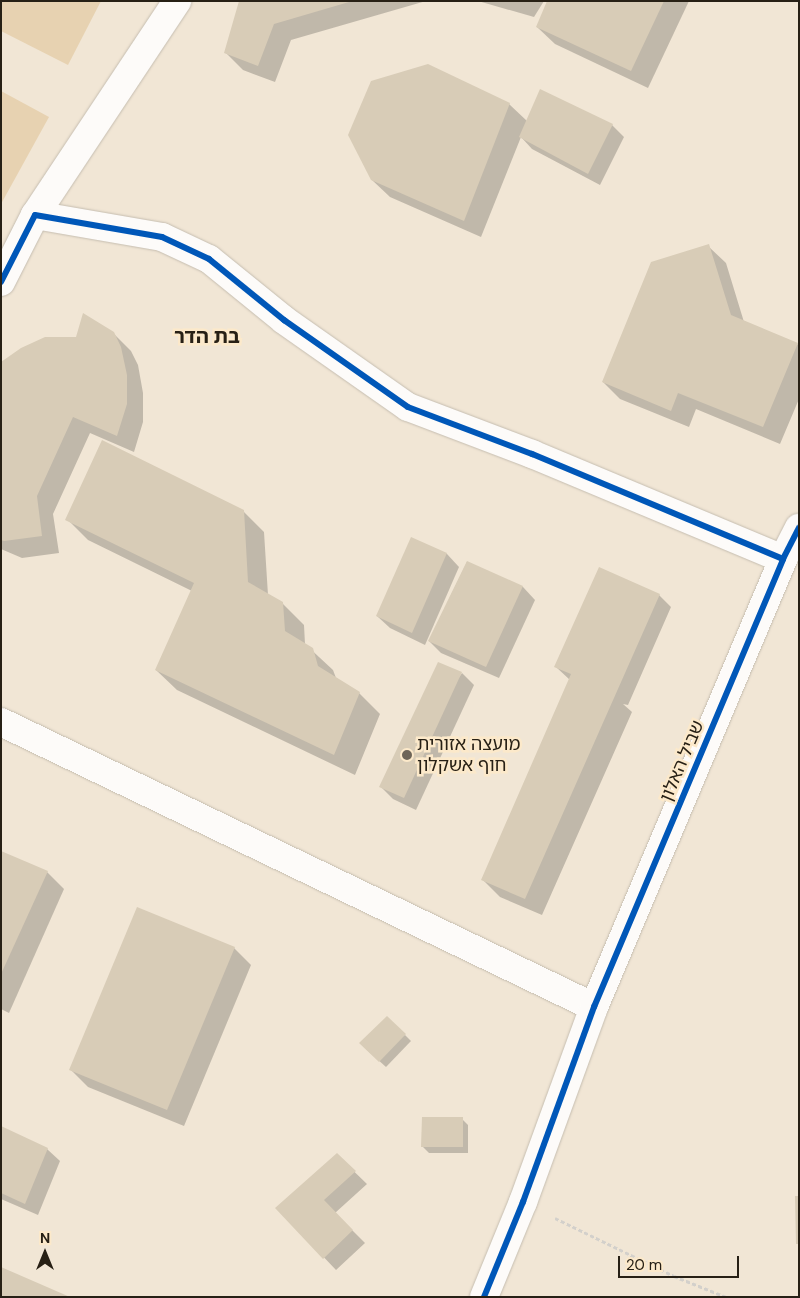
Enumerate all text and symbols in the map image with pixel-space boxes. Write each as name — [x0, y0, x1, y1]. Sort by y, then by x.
district label: בת הדר — [174, 324, 240, 348]
street label: שביל האלון — [655, 717, 709, 805]
place label: מועצה אזורית חוף אשקלון — [417, 734, 520, 776]
marker: מועצה אזורית חוף אשקלון — [401, 749, 413, 761]
north arrow — [20, 1228, 70, 1278]
text: N — [40, 1229, 50, 1247]
scale bar — [620, 1246, 741, 1278]
text: 20 m — [626, 1255, 662, 1275]

